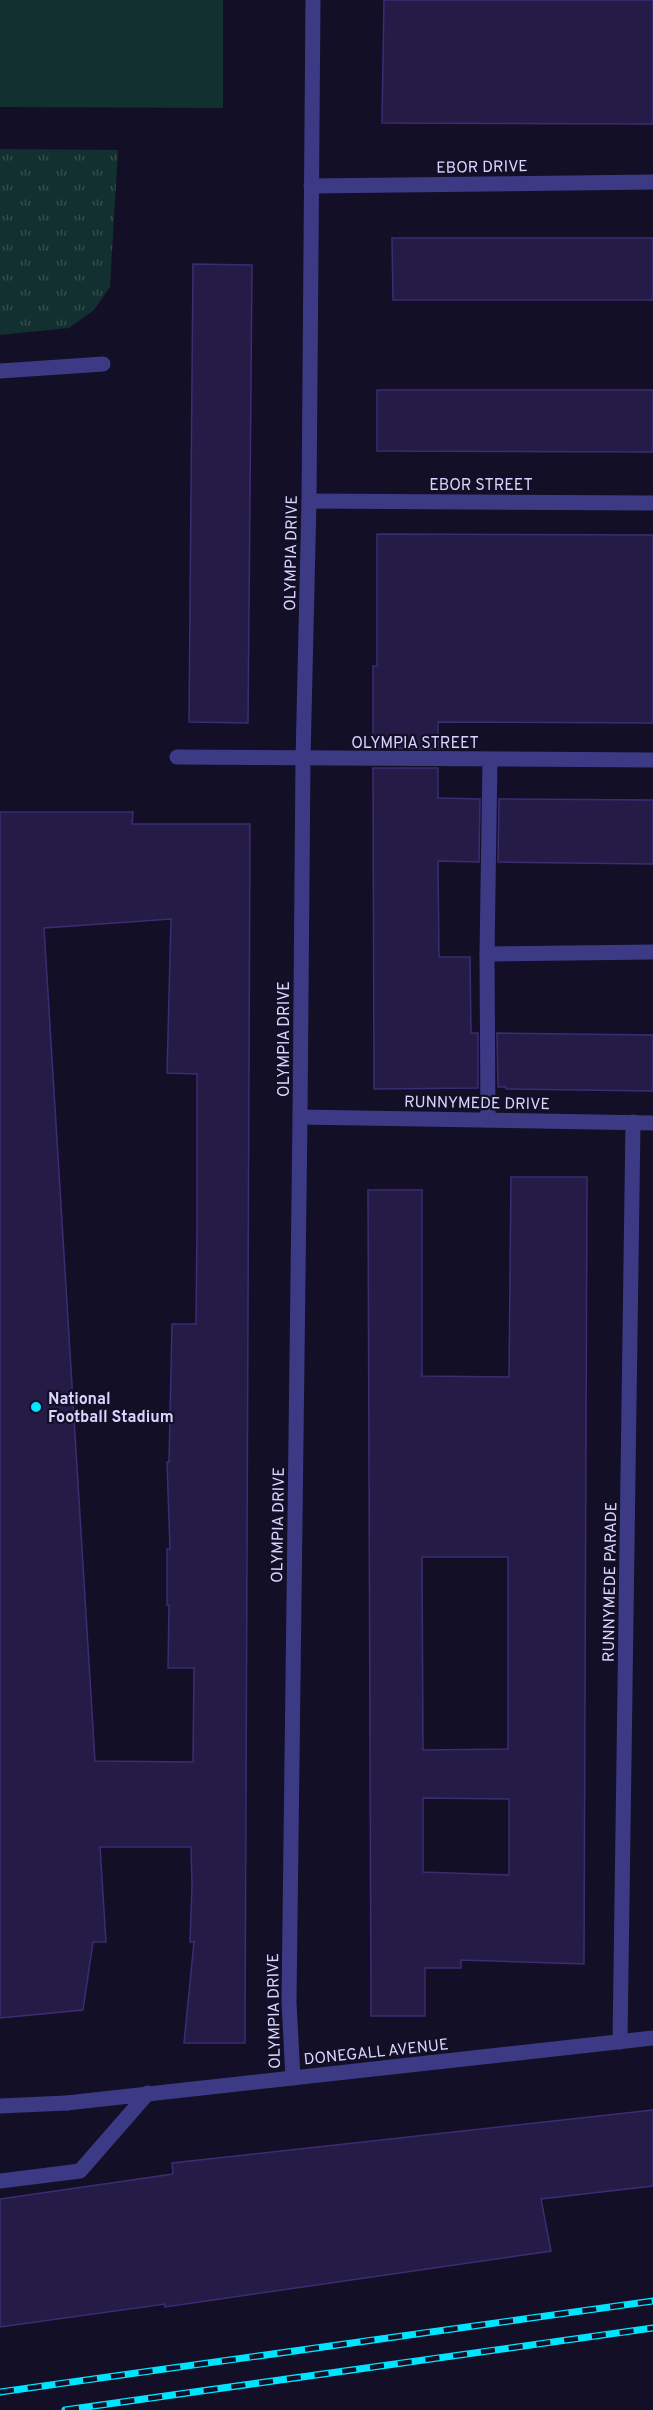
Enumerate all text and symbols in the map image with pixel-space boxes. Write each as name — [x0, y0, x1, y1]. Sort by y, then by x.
street label: EBOR DRIVE — [436, 157, 528, 179]
street label: EBOR STREET — [429, 476, 533, 496]
street label: OLYMPIA DRIVE — [281, 495, 303, 611]
street label: OLYMPIA STREET — [351, 734, 479, 754]
street label: OLYMPIA DRIVE — [275, 981, 295, 1097]
street label: RUNNYMEDE DRIVE — [404, 1093, 550, 1115]
place label: National Football Stadium — [48, 1390, 174, 1428]
marker: National Football Stadium — [29, 1400, 43, 1414]
street label: OLYMPIA DRIVE — [268, 1467, 290, 1583]
street label: RUNNYMEDE PARADE — [600, 1502, 622, 1662]
street label: OLYMPIA DRIVE — [264, 1953, 286, 2069]
street label: DONEGALL AVENUE — [303, 2035, 450, 2071]

